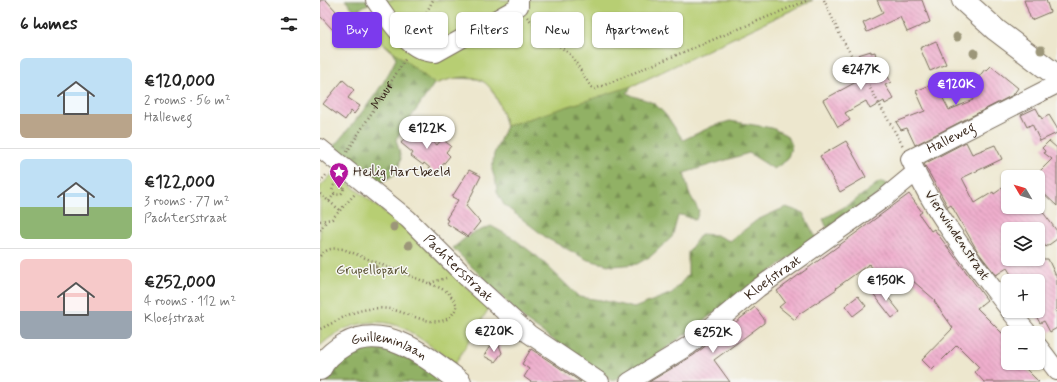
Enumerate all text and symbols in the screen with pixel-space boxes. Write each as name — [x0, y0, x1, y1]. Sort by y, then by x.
chip: Buy — [332, 12, 382, 48]
chip: Rent — [390, 12, 448, 48]
chip: Filters — [456, 12, 523, 48]
chip: New — [531, 12, 584, 48]
chip: Apartment — [592, 12, 683, 48]
text: 6 homes — [20, 13, 78, 35]
icon: filters — [278, 13, 300, 35]
pin: €247K — [833, 57, 889, 91]
text: €247K — [841, 61, 881, 78]
text: €120,000 — [144, 70, 215, 92]
pin: €120K — [928, 72, 984, 106]
icon: home — [52, 74, 100, 122]
text: €120K — [937, 76, 975, 93]
street label: Muur — [367, 78, 398, 113]
text: 2 rooms · 56 m² — [144, 92, 231, 109]
text: Halleweg — [144, 109, 192, 126]
pin: €122K — [399, 116, 455, 150]
street label: Halleweg — [924, 118, 979, 158]
text: €122K — [408, 120, 446, 137]
place icon: Heilig Hartbeeld — [328, 161, 350, 189]
place label: Heilig Hartbeeld — [353, 163, 450, 181]
north arrow — [1001, 170, 1045, 214]
map controls — [1001, 170, 1045, 370]
text: €122,000 — [144, 171, 215, 193]
icon: home — [52, 175, 100, 223]
street label: Vierwindenstraat — [920, 186, 994, 284]
text: 3 rooms · 77 m² — [144, 193, 230, 210]
text: Pachtersstraat — [144, 210, 227, 227]
button: layers — [1001, 222, 1045, 266]
street label: Pachtersstraat — [419, 230, 496, 305]
street label: Kloefstraat — [741, 251, 804, 304]
park label: Grupellopark — [336, 261, 408, 279]
pin: €150K — [858, 268, 914, 302]
text: €252,000 — [144, 271, 216, 293]
text: €150K — [867, 272, 905, 289]
button: + — [1001, 274, 1045, 318]
icon: home — [52, 275, 100, 323]
text: 4 rooms · 112 m² — [144, 293, 236, 310]
text: Kloefstraat — [144, 310, 205, 327]
pin: €220K — [466, 319, 522, 353]
pin: €252K — [685, 320, 741, 354]
text: €220K — [475, 323, 513, 340]
text: €252K — [694, 324, 732, 341]
button: − — [1001, 326, 1045, 370]
street label: Guilleminlaan — [348, 328, 430, 365]

